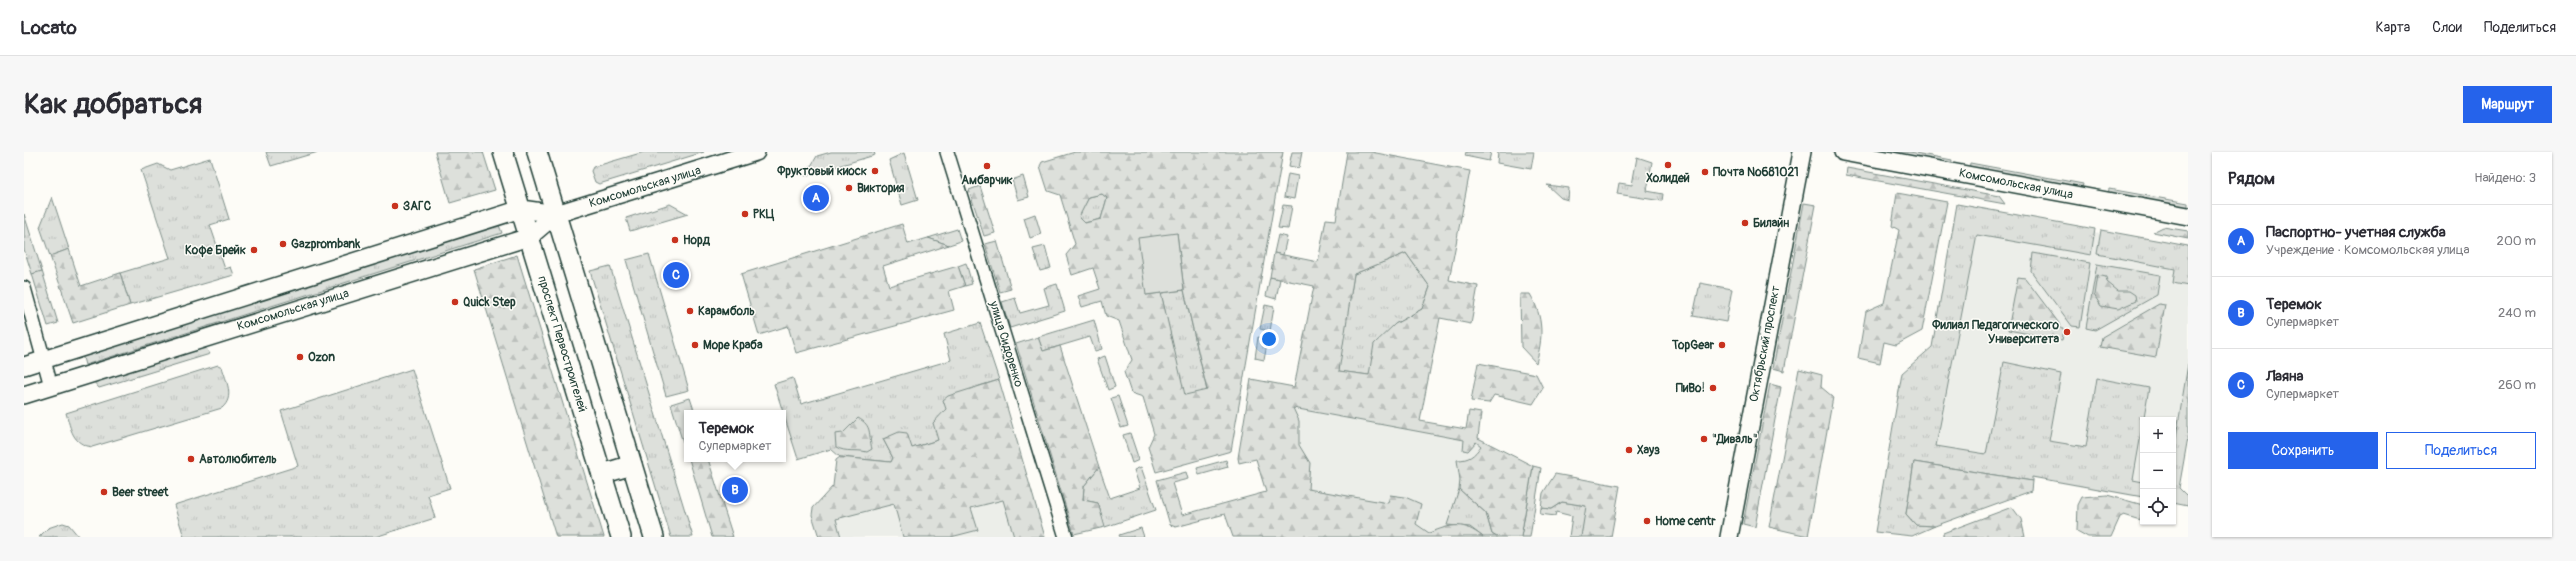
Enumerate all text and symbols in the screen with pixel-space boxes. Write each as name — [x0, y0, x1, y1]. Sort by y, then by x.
text: Locato — [20, 16, 77, 40]
text: Карта — [2376, 19, 2410, 36]
text: Слои — [2432, 19, 2462, 36]
text: Поделиться — [2484, 19, 2556, 36]
button: Маршрут — [2463, 86, 2552, 123]
text: Как добраться — [24, 87, 202, 122]
marker: Холидей — [1663, 160, 1673, 170]
marker: Амбарчик — [982, 161, 992, 171]
street label: Комсомольская улица — [587, 163, 703, 211]
place label: Фруктовый киоск — [776, 164, 868, 179]
place label: Почта №681021 — [1713, 165, 1799, 180]
marker: Фруктовый киоск — [870, 166, 880, 176]
street label: Комсомольская улица — [1958, 166, 2075, 203]
marker: Почта №681021 — [1700, 167, 1710, 177]
text: Рядом — [2228, 168, 2275, 189]
text: Найдено: 3 — [2474, 170, 2536, 186]
place label: Холидей — [1646, 171, 1690, 186]
place label: Амбарчик — [961, 173, 1014, 188]
place label: Виктория — [857, 181, 905, 196]
pin: A — [803, 183, 829, 213]
marker: Виктория — [844, 183, 854, 193]
place label: ЗАГС — [403, 199, 432, 214]
marker: ЗАГС — [390, 201, 400, 211]
place label: РКЦ — [753, 207, 775, 222]
marker: РКЦ — [740, 209, 750, 219]
place label: Билайн — [1753, 216, 1789, 231]
marker: Билайн — [1740, 218, 1750, 228]
text: Паспортно- учетная служба — [2266, 223, 2446, 242]
place label: Норд — [683, 233, 711, 248]
text: A — [2237, 233, 2245, 249]
text: 200 m — [2497, 233, 2536, 249]
marker: Норд — [670, 235, 680, 245]
place label: Gazprombank — [291, 237, 361, 252]
marker: Gazprombank — [278, 239, 288, 249]
text: Учреждение · Комсомольская улица — [2266, 242, 2470, 258]
place label: Кофе Брейк — [185, 243, 247, 258]
marker: Кофе Брейк — [249, 245, 259, 255]
pin: C — [663, 260, 689, 290]
street label: проспект Первостроителей — [534, 274, 590, 414]
street label: Октябрьский проспект — [1746, 285, 1784, 403]
street label: Комсомольская улица — [235, 286, 351, 334]
place label: Quick Step — [463, 295, 516, 310]
text: Теремок — [2266, 295, 2322, 314]
marker: Quick Step — [450, 297, 460, 307]
street label: улица Сидоренко — [986, 298, 1026, 389]
place label: Карамболь — [698, 304, 755, 319]
text: B — [2237, 305, 2245, 321]
text: 240 m — [2498, 305, 2536, 321]
marker: Карамболь — [685, 306, 695, 316]
text: Супермаркет — [2266, 314, 2339, 330]
place label: Филиал Педагогического Университета — [1931, 318, 2060, 347]
marker: Филиал Педагогического Университета — [2062, 327, 2072, 337]
your location — [1259, 329, 1279, 349]
place label: Море Краба — [703, 338, 763, 353]
place label: TopGear — [1671, 338, 1715, 353]
marker: Море Краба — [690, 340, 700, 350]
marker: TopGear — [1717, 340, 1727, 350]
place label: Ozon — [308, 350, 335, 365]
marker: Ozon — [295, 352, 305, 362]
text: Лаяна — [2266, 367, 2304, 386]
text: C — [2237, 377, 2245, 393]
text: 260 m — [2498, 377, 2536, 393]
place label: ПиВо! — [1676, 381, 1705, 396]
marker: ПиВо! — [1708, 383, 1718, 393]
text: Супермаркет — [2266, 386, 2339, 402]
popup — [684, 410, 786, 462]
map controls — [2140, 417, 2176, 525]
button: + — [2140, 417, 2176, 453]
text: Теремок — [698, 419, 754, 438]
place label: "Диваль" — [1712, 432, 1758, 447]
button: Сохранить — [2228, 432, 2378, 469]
button: Поделиться — [2386, 432, 2536, 469]
marker: "Диваль" — [1699, 434, 1709, 444]
text: Супермаркет — [698, 438, 772, 454]
place label: Хауз — [1637, 443, 1660, 458]
marker: Хауз — [1624, 445, 1634, 455]
place label: Автолюбитель — [199, 452, 277, 467]
button: − — [2140, 453, 2176, 489]
marker: Автолюбитель — [186, 454, 196, 464]
pin: B — [722, 475, 748, 505]
place label: Beer street — [112, 485, 170, 500]
marker: Beer street — [99, 487, 109, 497]
button: locate — [2140, 489, 2176, 525]
place label: Home centr — [1655, 514, 1716, 529]
marker: Home centr — [1642, 516, 1652, 526]

